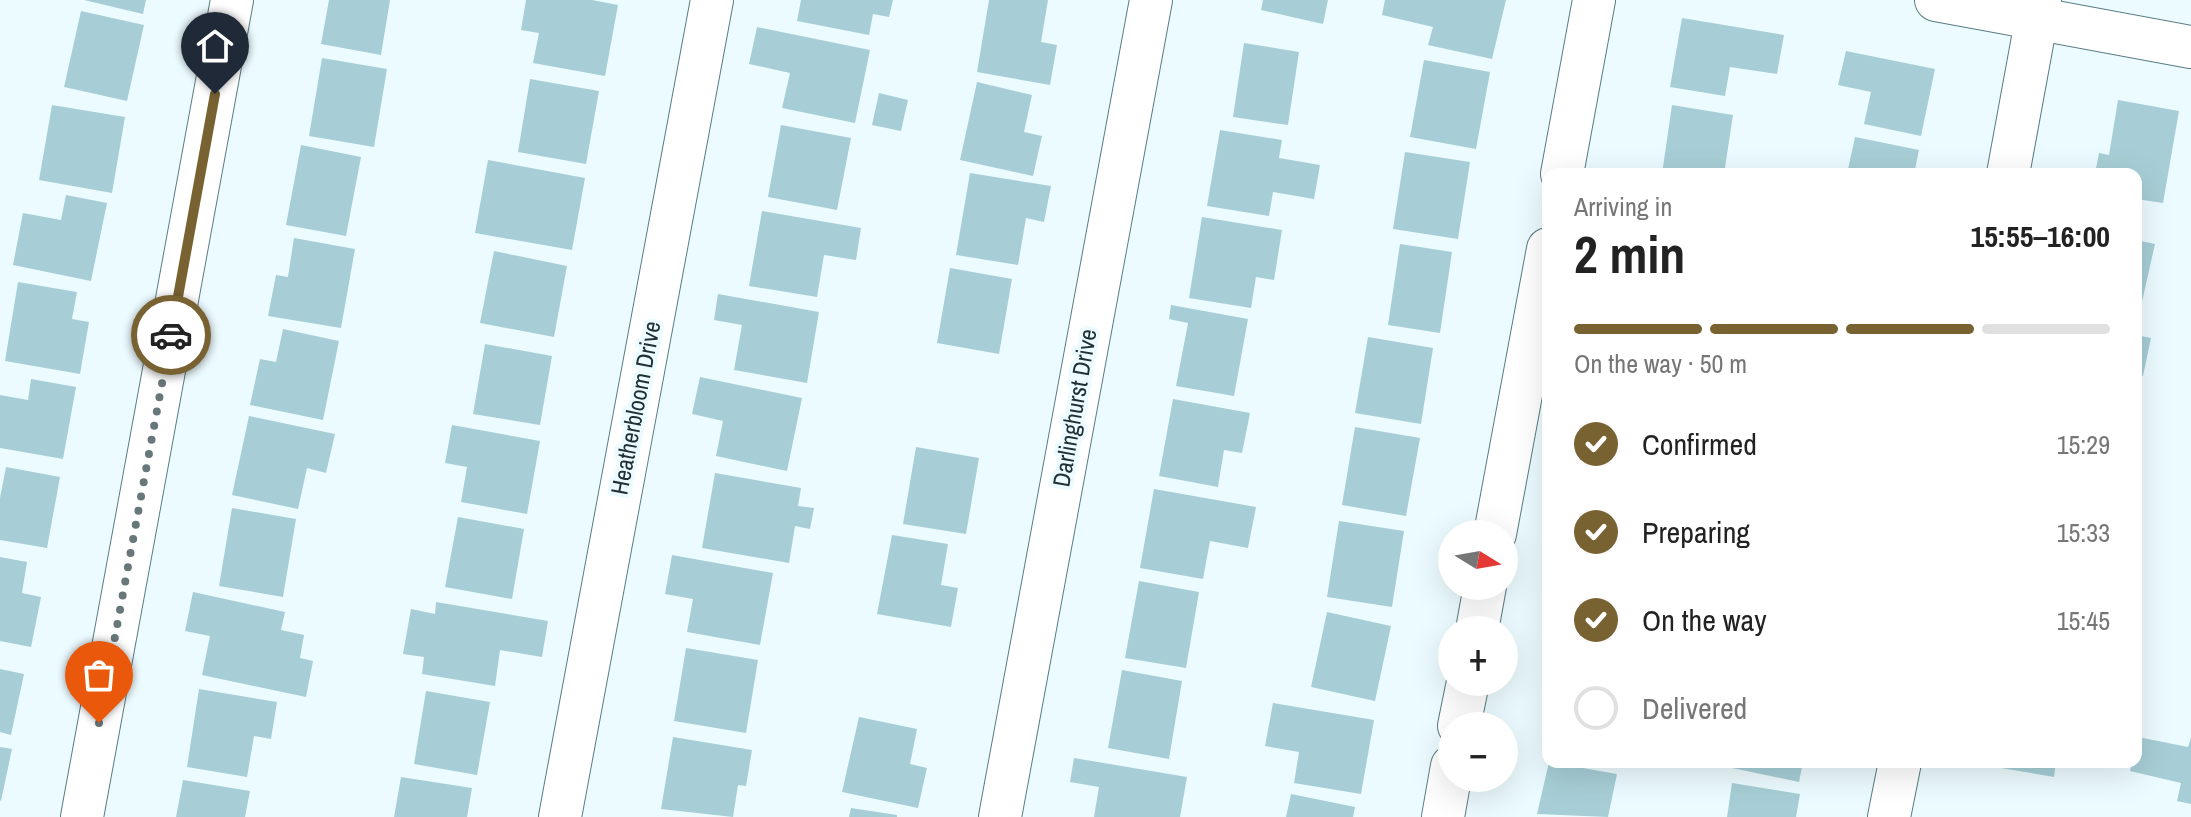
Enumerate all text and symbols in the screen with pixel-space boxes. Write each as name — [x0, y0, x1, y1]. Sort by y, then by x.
pin — [181, 12, 249, 94]
icon: home — [193, 24, 237, 68]
text: Arriving in — [1574, 189, 1672, 224]
text: 15:55–16:00 — [1971, 216, 2110, 256]
text: 2 min — [1574, 219, 1685, 289]
courier — [131, 295, 211, 375]
icon: car — [149, 313, 193, 357]
street label: Heatherbloom Drive — [603, 318, 668, 497]
street label: Darlinghurst Drive — [1044, 326, 1104, 489]
text: On the way · 50 m — [1574, 346, 1747, 381]
icon: check — [1574, 422, 1618, 466]
text: Confirmed — [1642, 424, 1757, 464]
text: 15:29 — [2057, 427, 2110, 462]
icon: check — [1574, 510, 1618, 554]
text: Preparing — [1642, 512, 1750, 552]
text: 15:33 — [2057, 515, 2110, 550]
north arrow — [1438, 520, 1518, 600]
map controls — [1438, 520, 1518, 792]
icon: check — [1574, 598, 1618, 642]
text: On the way — [1642, 600, 1766, 640]
text: 15:45 — [2057, 603, 2110, 638]
button: + — [1438, 616, 1518, 696]
pin — [65, 641, 133, 723]
icon: bag — [77, 653, 121, 697]
text: Delivered — [1642, 688, 1747, 728]
button: − — [1438, 712, 1518, 792]

